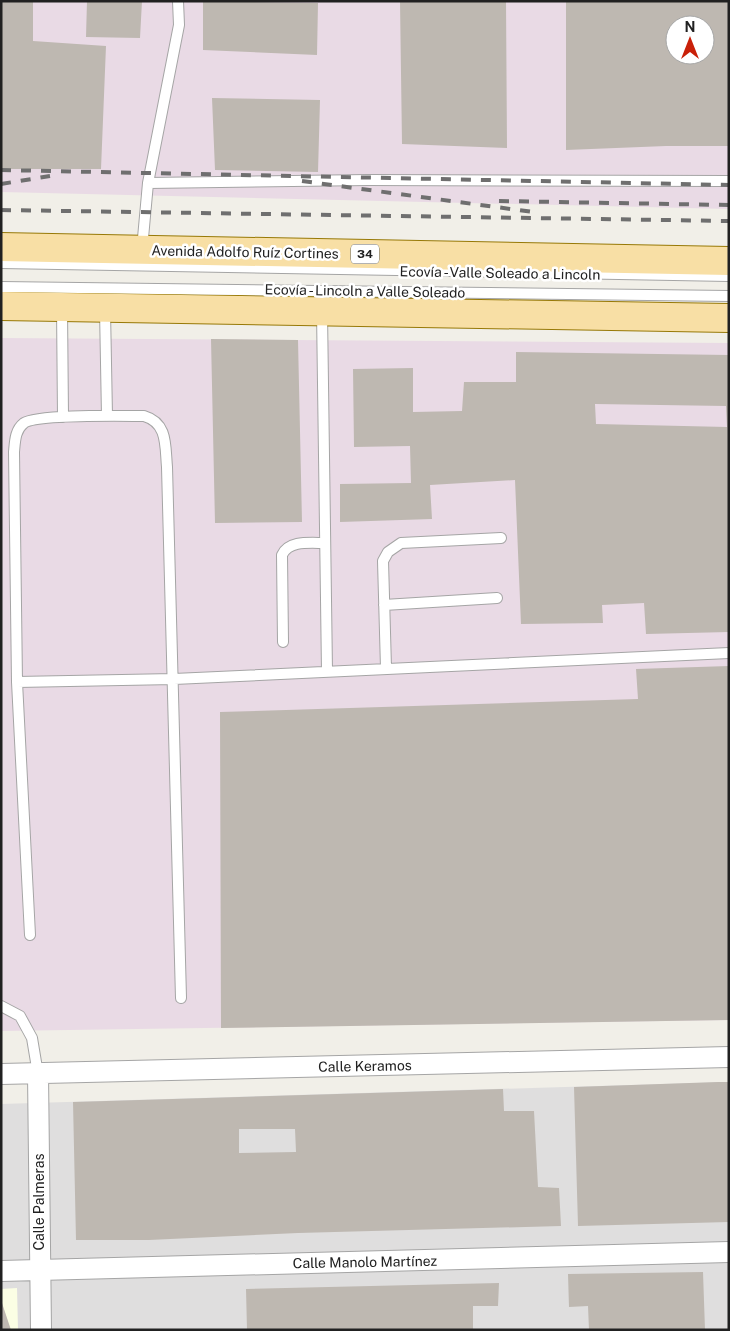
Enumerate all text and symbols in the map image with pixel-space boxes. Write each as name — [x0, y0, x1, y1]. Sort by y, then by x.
north arrow — [665, 15, 715, 65]
text: N — [685, 19, 695, 35]
street label: Avenida Adolfo Ruíz Cortines — [151, 242, 339, 262]
road number: 34 — [351, 244, 379, 264]
street label: Ecovía - Valle Soleado a Lincoln — [400, 263, 600, 283]
street label: Ecovía - Lincoln a Valle Soleado — [264, 281, 466, 301]
street label: Calle Keramos — [318, 1057, 412, 1075]
street label: Calle Palmeras — [31, 1153, 47, 1251]
street label: Calle Manolo Martínez — [293, 1253, 438, 1271]

